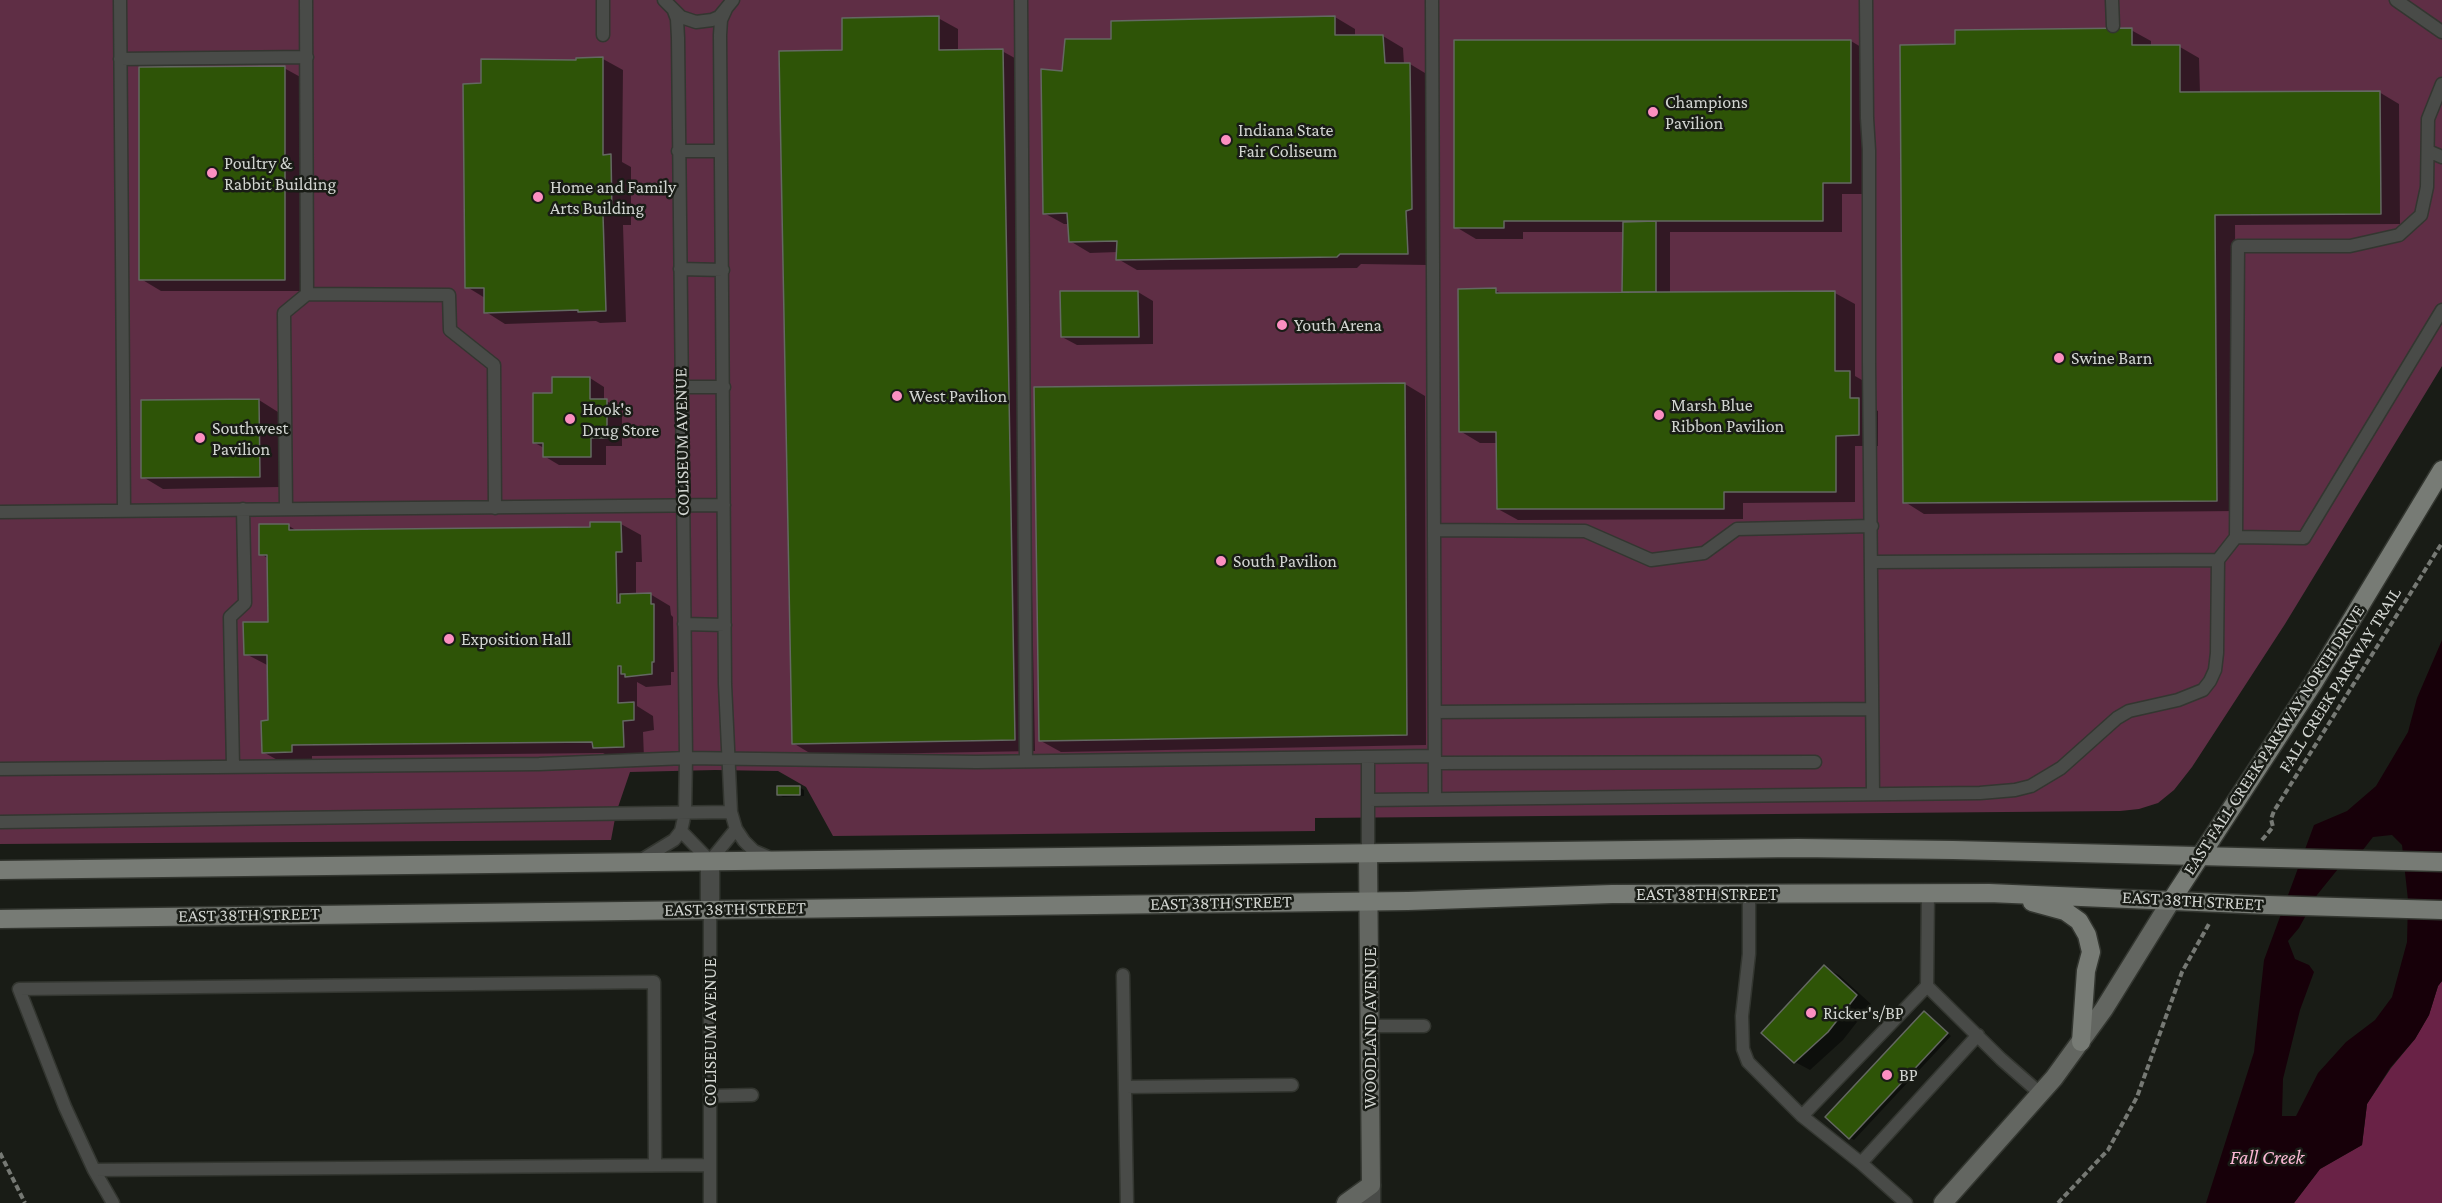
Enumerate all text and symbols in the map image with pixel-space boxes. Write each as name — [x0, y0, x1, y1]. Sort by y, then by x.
place label: Champions Pavilion — [1665, 91, 1748, 134]
marker: Champions Pavilion — [1646, 105, 1660, 119]
place label: Indiana State Fair Coliseum — [1238, 119, 1337, 162]
marker: Indiana State Fair Coliseum — [1219, 133, 1233, 147]
place label: Poultry & Rabbit Building — [224, 152, 336, 195]
marker: Poultry & Rabbit Building — [205, 166, 219, 180]
place label: Home and Family Arts Building — [550, 176, 676, 219]
marker: Home and Family Arts Building — [531, 190, 545, 204]
place label: Youth Arena — [1294, 314, 1382, 336]
marker: Youth Arena — [1275, 318, 1289, 332]
place label: Swine Barn — [2071, 347, 2152, 369]
marker: Swine Barn — [2052, 351, 2066, 365]
street label: COLISEUM AVENUE — [670, 368, 694, 516]
place label: West Pavilion — [909, 385, 1007, 407]
marker: West Pavilion — [890, 389, 904, 403]
place label: Marsh Blue Ribbon Pavilion — [1671, 394, 1784, 436]
place label: Hook's Drug Store — [582, 398, 659, 440]
marker: Marsh Blue Ribbon Pavilion — [1652, 408, 1666, 422]
marker: Hook's Drug Store — [563, 412, 577, 426]
place label: Southwest Pavilion — [212, 417, 288, 460]
marker: Southwest Pavilion — [193, 431, 207, 445]
place label: South Pavilion — [1233, 550, 1337, 572]
marker: South Pavilion — [1214, 554, 1228, 568]
street label: FALL CREEK PARKWAY TRAIL — [2274, 583, 2406, 777]
street label: EAST FALL CREEK PARKWAY NORTH DRIVE — [2178, 601, 2370, 879]
place label: Exposition Hall — [461, 628, 571, 650]
marker: Exposition Hall — [442, 632, 456, 646]
street label: EAST 38TH STREET — [1636, 883, 1778, 905]
street label: EAST 38TH STREET — [2122, 887, 2264, 915]
street label: EAST 38TH STREET — [1150, 891, 1292, 915]
street label: EAST 38TH STREET — [664, 897, 806, 921]
street label: EAST 38TH STREET — [178, 903, 320, 927]
street label: WOODLAND AVENUE — [1359, 947, 1381, 1109]
street label: COLISEUM AVENUE — [699, 958, 721, 1106]
place label: Ricker's/BP — [1823, 1002, 1904, 1024]
marker: Ricker's/BP — [1804, 1006, 1818, 1020]
place label: BP — [1899, 1064, 1918, 1086]
marker: BP — [1880, 1068, 1894, 1082]
water label: Fall Creek — [2230, 1146, 2304, 1170]

